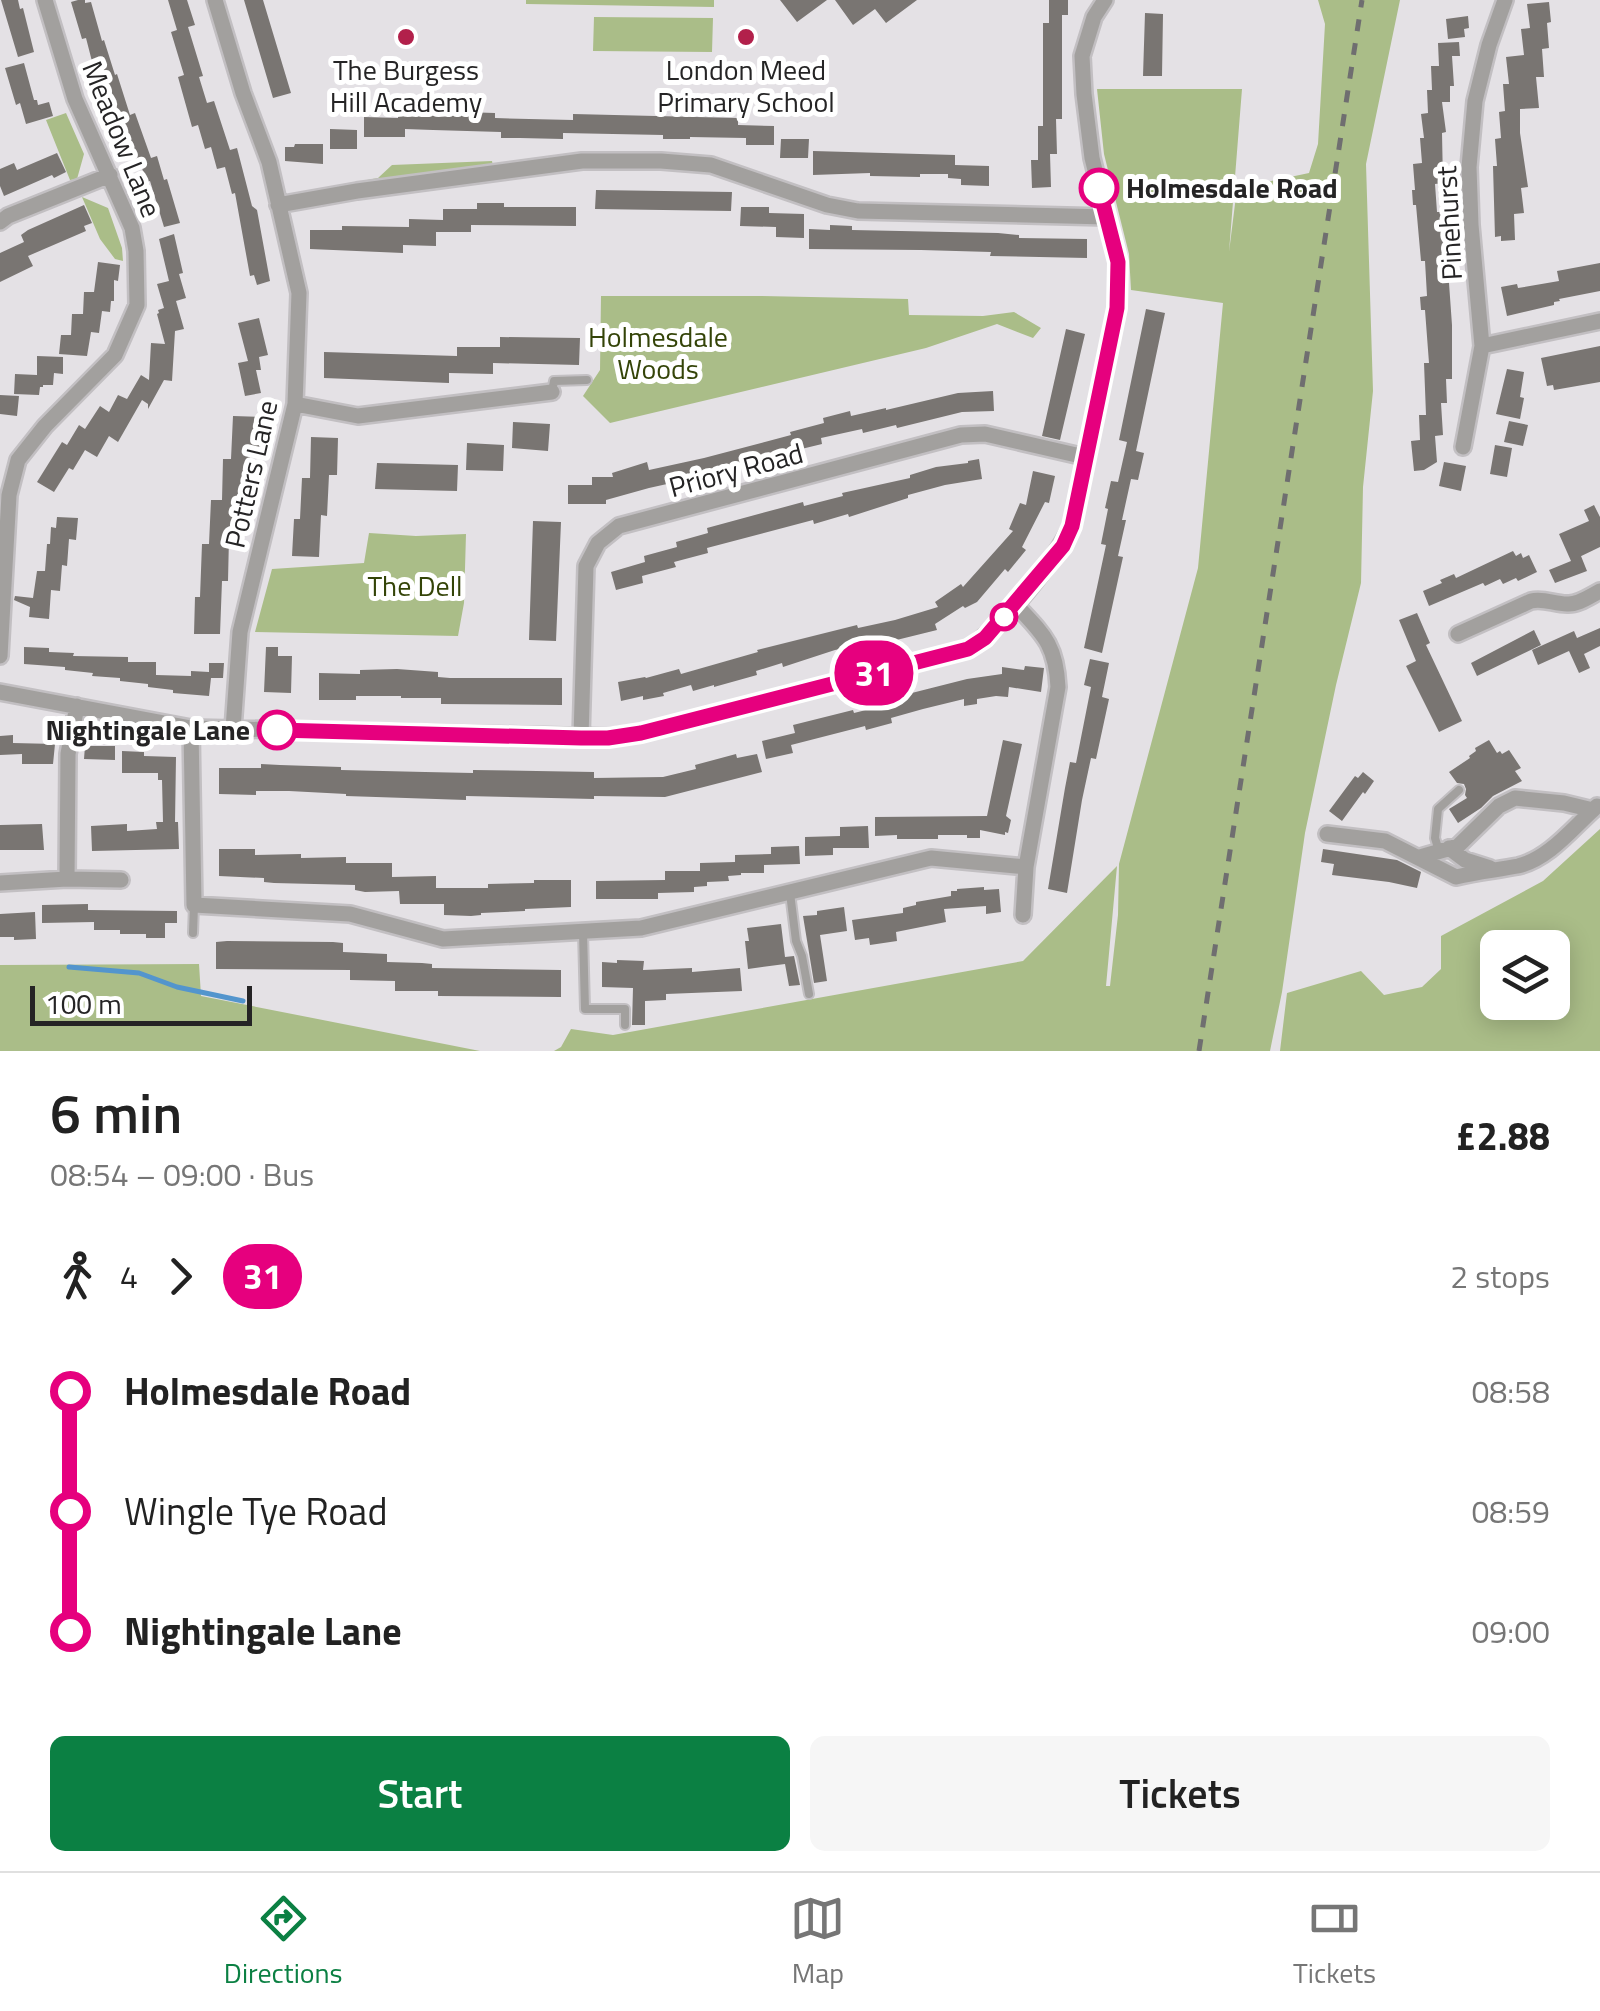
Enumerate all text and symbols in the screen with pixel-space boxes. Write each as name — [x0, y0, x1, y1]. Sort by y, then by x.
marker: The Burgess Hill Academy — [395, 26, 417, 48]
marker: London Meed Primary School — [735, 26, 757, 48]
place label: The Burgess Hill Academy — [330, 48, 482, 123]
place label: London Meed Primary School — [657, 48, 835, 123]
street label: Meadow Lane — [72, 54, 173, 223]
street label: Pinehurst — [1424, 165, 1473, 281]
place label: Holmesdale Road — [1126, 166, 1338, 209]
marker: Holmesdale Road — [1080, 169, 1118, 207]
park label: Holmesdale Woods — [588, 315, 728, 390]
street label: Potters Lane — [213, 396, 288, 552]
street label: Priory Road — [664, 431, 808, 508]
park label: The Dell — [367, 564, 463, 607]
unlabelled marker — [991, 604, 1017, 630]
line badge: 31 — [829, 640, 919, 706]
text: 31 — [854, 646, 894, 700]
place label: Nightingale Lane — [45, 708, 250, 751]
marker: Nightingale Lane — [258, 711, 296, 749]
map controls — [1480, 930, 1570, 1020]
button: layers — [1480, 930, 1570, 1020]
scale bar — [30, 981, 252, 1026]
text: 100 m — [45, 982, 122, 1025]
text: 6 min — [50, 1071, 182, 1154]
text: £2.88 — [1455, 1107, 1550, 1165]
text: 08:54 – 09:00 · Bus — [50, 1150, 314, 1198]
icon: walk — [50, 1249, 105, 1304]
icon: forward — [153, 1249, 208, 1304]
text: 31 — [243, 1249, 282, 1303]
text: 4 — [120, 1252, 138, 1300]
text: 2 stops — [1450, 1252, 1550, 1300]
text: Holmesdale Road — [124, 1362, 411, 1420]
text: 08:58 — [1471, 1367, 1550, 1415]
text: Wingle Tye Road — [124, 1482, 388, 1540]
text: 08:59 — [1471, 1487, 1550, 1535]
text: Nightingale Lane — [124, 1602, 402, 1660]
text: 09:00 — [1471, 1607, 1550, 1655]
button: Start — [50, 1736, 790, 1851]
button: Tickets — [810, 1736, 1550, 1851]
tab: Directions — [224, 1891, 343, 1994]
tab: Map — [790, 1891, 845, 1994]
tab: Tickets — [1293, 1891, 1376, 1994]

